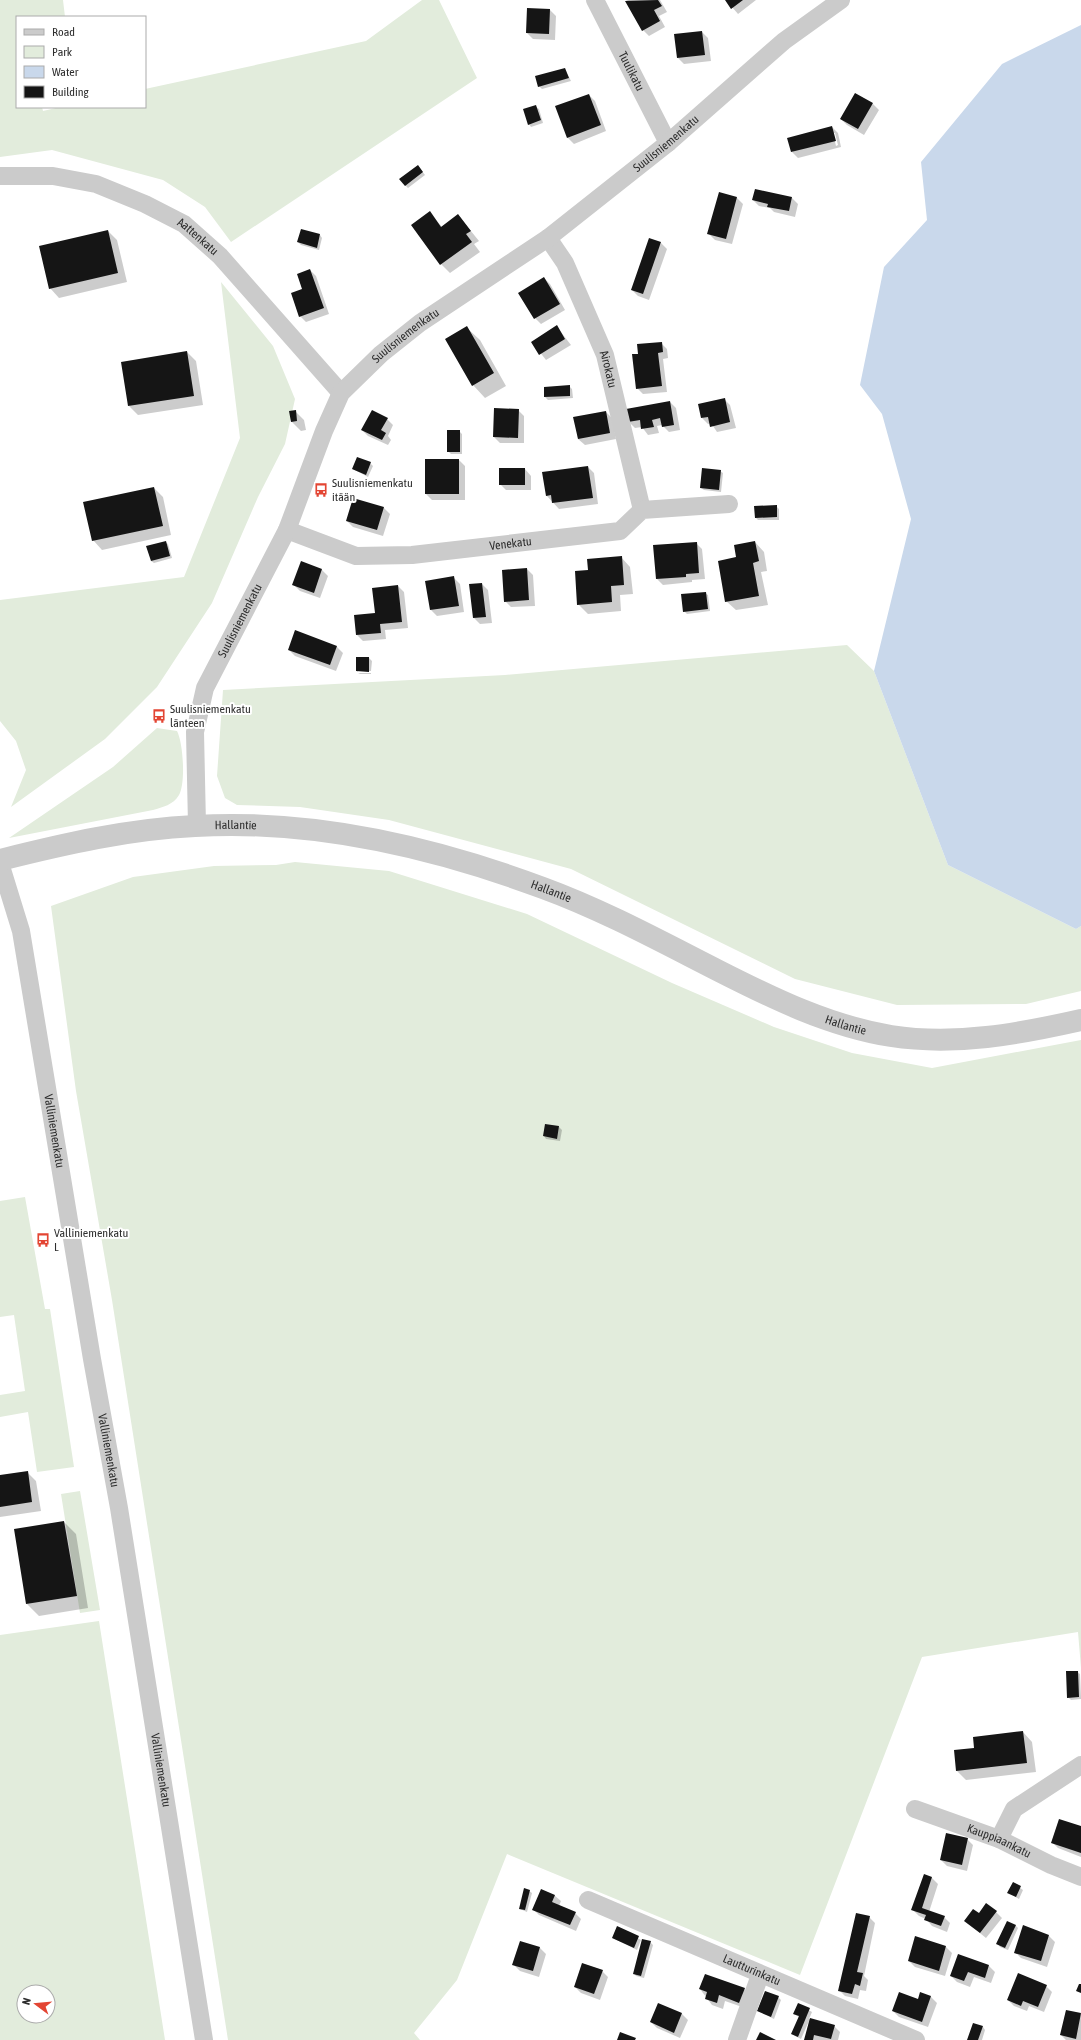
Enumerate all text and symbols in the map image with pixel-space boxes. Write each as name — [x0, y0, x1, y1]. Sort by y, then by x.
legend — [16, 16, 146, 108]
text: Road — [52, 25, 75, 39]
text: Park — [52, 45, 73, 59]
street label: Tuulikatu — [616, 49, 647, 93]
text: Water — [52, 65, 79, 79]
text: Building — [52, 85, 90, 99]
street label: Suulisniemenkatu — [630, 112, 702, 175]
street label: Aattenkatu — [175, 215, 221, 258]
street label: Suulisniemenkatu — [369, 305, 442, 366]
street label: Airokatu — [597, 348, 620, 389]
place label: Suulisniemenkatu itään — [332, 476, 413, 504]
bus stop icon: Suulisniemenkatu itään — [313, 482, 329, 498]
street label: Venekatu — [489, 534, 533, 553]
street label: Suulisniemenkatu — [215, 581, 265, 660]
place label: Suulisniemenkatu länteen — [170, 702, 251, 730]
bus stop icon: Suulisniemenkatu länteen — [151, 708, 167, 724]
street label: Hallantie — [215, 818, 257, 832]
street label: Hallantie — [529, 877, 573, 905]
street label: Hallantie — [823, 1012, 868, 1038]
street label: Valliniemenkatu — [41, 1093, 67, 1169]
place label: Valliniemenkatu L — [54, 1226, 128, 1254]
bus stop icon: Valliniemenkatu L — [35, 1232, 51, 1248]
street label: Valliniemenkatu — [95, 1413, 122, 1489]
street label: Valliniemenkatu — [148, 1732, 174, 1808]
street label: Kauppiaankatu — [965, 1821, 1034, 1861]
street label: Lautturinkatu — [721, 1951, 783, 1988]
north arrow — [16, 1984, 56, 2024]
text: N — [20, 1996, 33, 2006]

